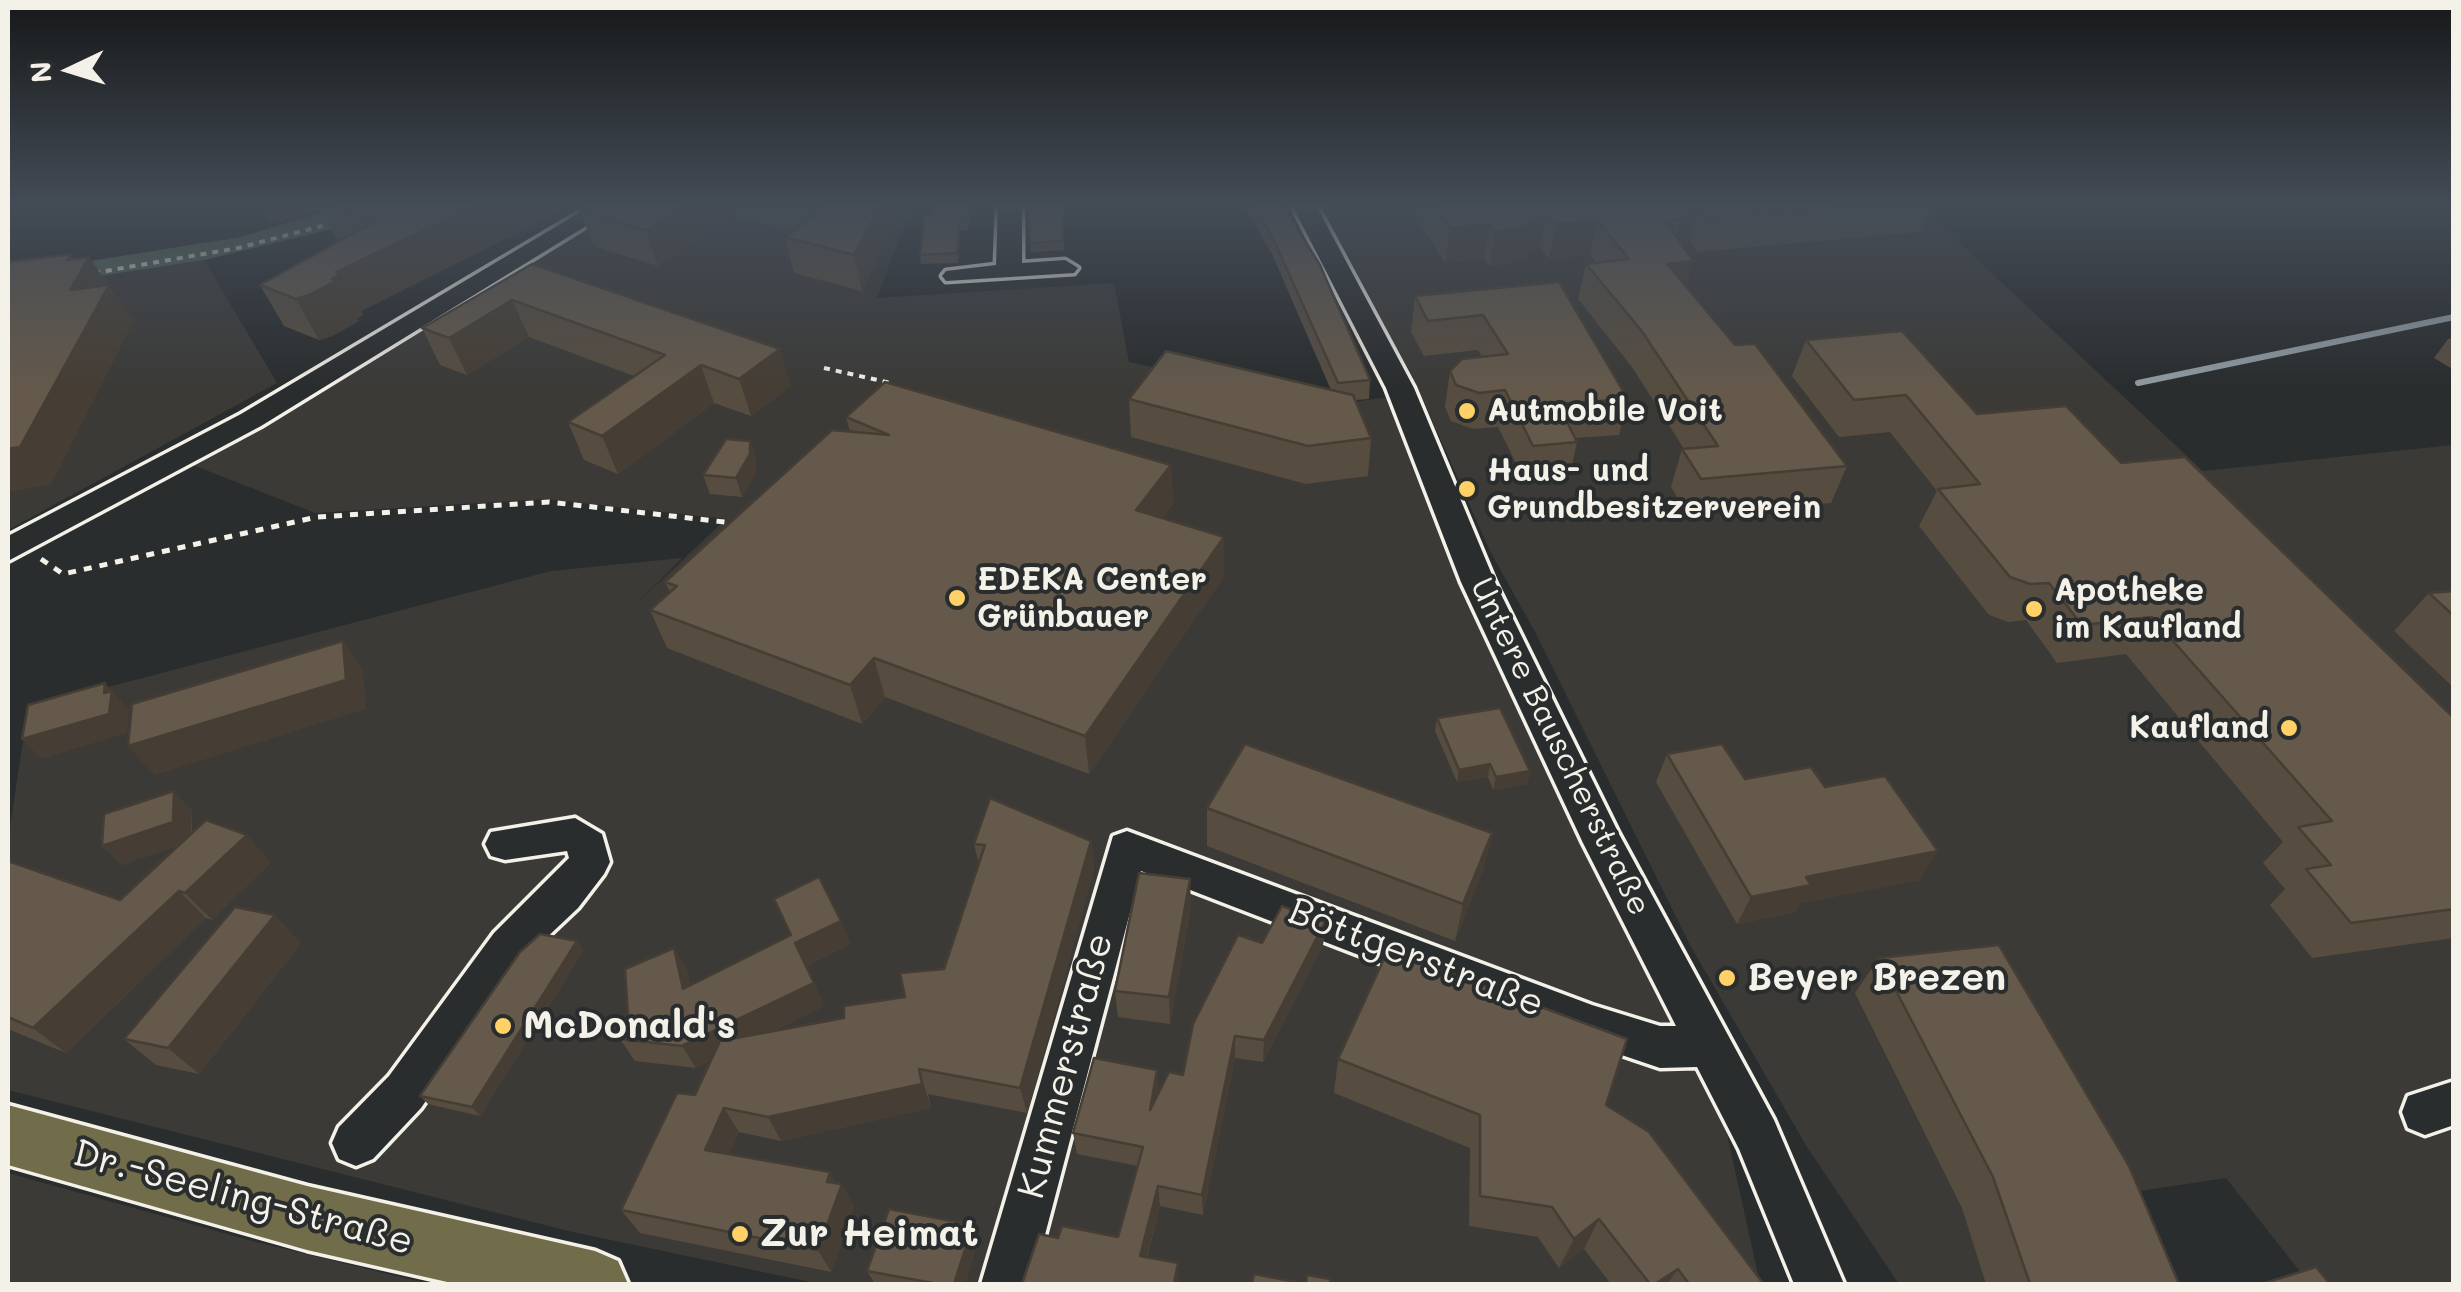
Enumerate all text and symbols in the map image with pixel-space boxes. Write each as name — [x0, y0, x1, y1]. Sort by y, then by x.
north arrow — [20, 20, 120, 120]
text: N — [21, 60, 59, 84]
place label: Autmobile Voit — [1487, 392, 1723, 430]
marker: Autmobile Voit — [1456, 400, 1478, 422]
place label: Haus- und Grundbesitzerverein — [1487, 452, 1821, 527]
marker: Haus- und Grundbesitzerverein — [1456, 478, 1478, 500]
place label: EDEKA Center Grünbauer — [977, 561, 1207, 636]
street label: Untere Bauscherstraße — [1462, 572, 1658, 922]
place label: Apotheke im Kaufland — [2054, 572, 2241, 647]
marker: EDEKA Center Grünbauer — [946, 587, 968, 609]
marker: Apotheke im Kaufland — [2023, 598, 2045, 620]
place label: Kaufland — [2129, 709, 2269, 747]
marker: Kaufland — [2278, 717, 2300, 739]
street label: Böttgerstraße — [1282, 888, 1550, 1028]
street label: Kummerstraße — [1009, 928, 1123, 1204]
place label: Beyer Brezen — [1747, 955, 2006, 1001]
marker: Beyer Brezen — [1716, 967, 1738, 989]
place label: McDonald's — [523, 1003, 736, 1049]
marker: McDonald's — [492, 1015, 514, 1037]
street label: Dr.-Seeling-Straße — [68, 1131, 418, 1265]
place label: Zur Heimat — [760, 1211, 979, 1257]
marker: Zur Heimat — [729, 1223, 751, 1245]

